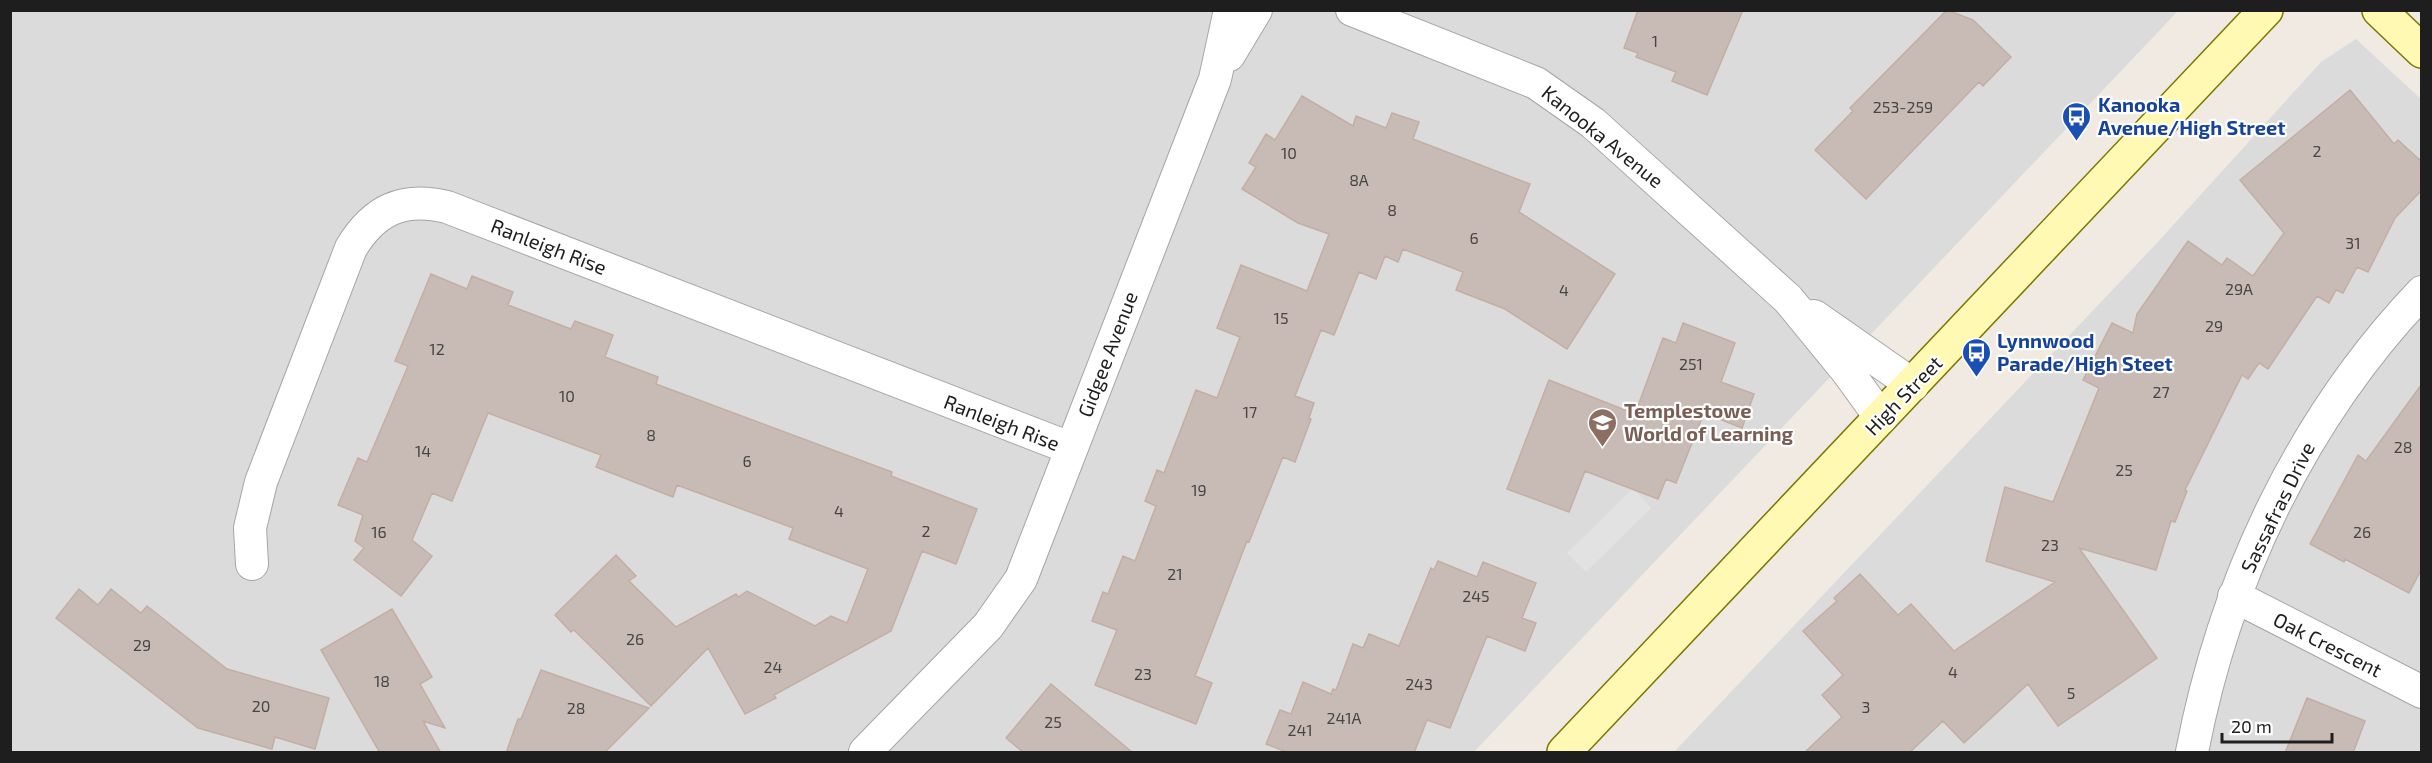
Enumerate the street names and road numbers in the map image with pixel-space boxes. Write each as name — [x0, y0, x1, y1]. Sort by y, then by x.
street label: Kanooka Avenue — [1537, 80, 1669, 192]
street label: Ranleigh Rise — [488, 213, 610, 279]
street label: Gidgee Avenue — [1072, 288, 1142, 420]
street label: High Street — [1859, 350, 1947, 440]
street label: Ranleigh Rise — [941, 389, 1063, 455]
street label: Sassafras Drive — [2235, 438, 2319, 576]
street label: Oak Crescent — [2270, 606, 2387, 682]

